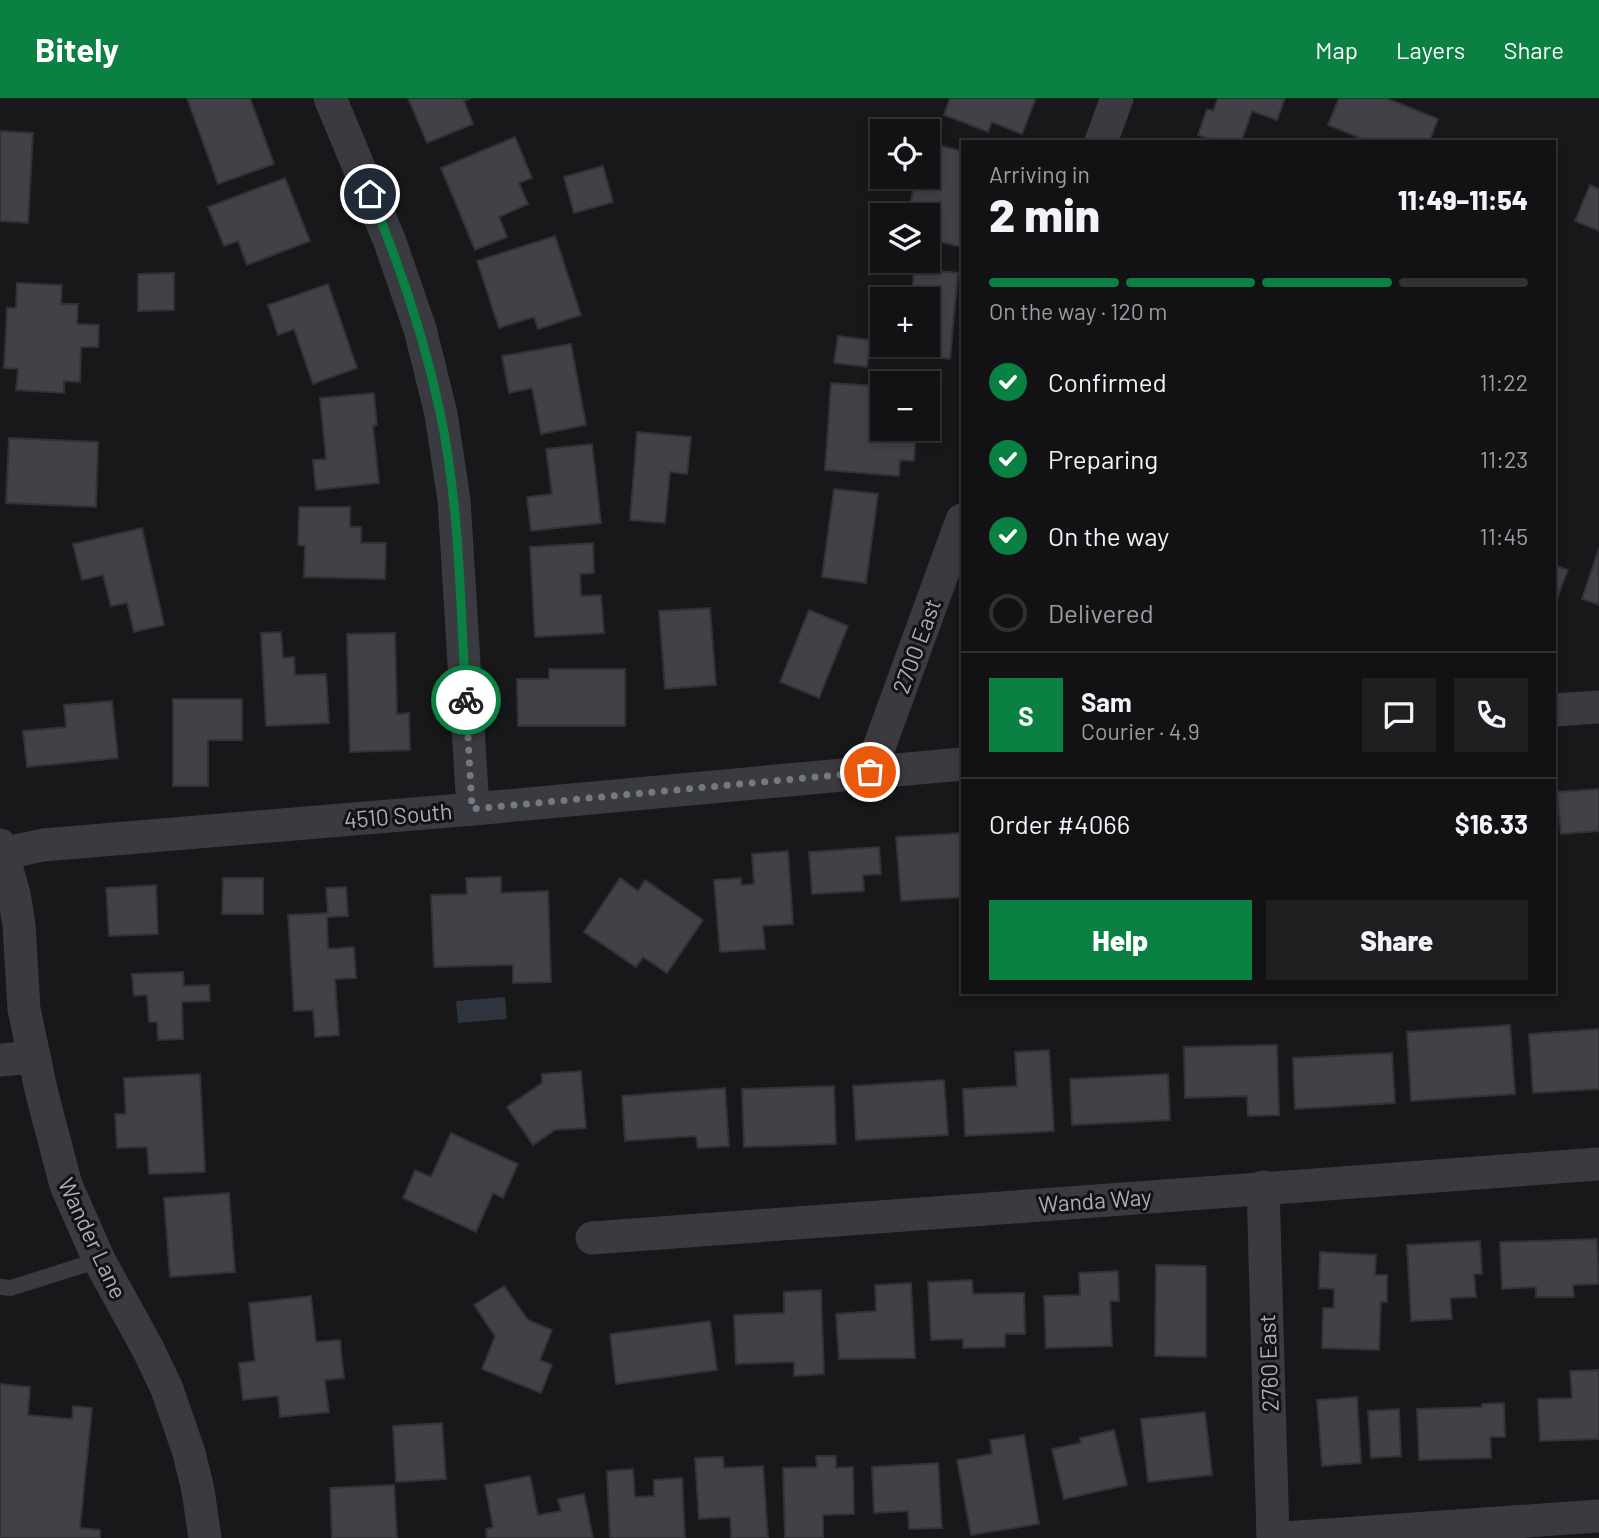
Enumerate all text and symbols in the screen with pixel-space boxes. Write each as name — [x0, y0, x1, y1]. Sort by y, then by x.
text: Bitely — [35, 29, 119, 69]
text: Map — [1315, 35, 1358, 64]
text: Layers — [1396, 35, 1465, 64]
text: Share — [1503, 35, 1564, 64]
map controls — [870, 119, 940, 441]
button: locate — [870, 119, 940, 189]
text: Arriving in — [989, 160, 1090, 188]
pin — [340, 164, 400, 224]
icon: home — [351, 175, 389, 213]
text: 11:49–11:54 — [1398, 184, 1528, 215]
text: 2 min — [989, 186, 1100, 241]
button: layers — [870, 203, 940, 273]
button: + — [870, 287, 940, 357]
text: On the way · 120 m — [989, 297, 1167, 325]
icon: check — [989, 363, 1027, 401]
text: Confirmed — [1048, 366, 1167, 397]
text: 11:22 — [1479, 368, 1528, 396]
button: − — [870, 371, 940, 441]
icon: check — [989, 440, 1027, 478]
text: Preparing — [1048, 443, 1158, 474]
text: 11:23 — [1480, 445, 1528, 473]
icon: check — [989, 517, 1027, 555]
text: On the way — [1048, 520, 1169, 551]
text: 11:45 — [1480, 522, 1528, 550]
street label: 2700 East — [886, 595, 946, 697]
text: Delivered — [1048, 597, 1154, 628]
courier — [431, 665, 501, 735]
button: chat — [1362, 678, 1436, 752]
button: phone — [1454, 678, 1528, 752]
icon: bike — [447, 681, 485, 719]
text: Sam — [1081, 686, 1132, 717]
text: S — [1018, 700, 1034, 731]
text: Courier · 4.9 — [1081, 717, 1200, 745]
pin — [840, 742, 900, 802]
icon: bag — [851, 753, 889, 791]
street label: 4510 South — [343, 796, 453, 834]
text: Order #4066 — [989, 808, 1130, 839]
text: $16.33 — [1455, 808, 1528, 839]
button: Help — [989, 900, 1252, 980]
button: Share — [1266, 900, 1528, 980]
street label: Wander Lane — [53, 1173, 133, 1303]
street label: Wanda Way — [1038, 1182, 1153, 1218]
street label: 2760 East — [1252, 1314, 1284, 1412]

